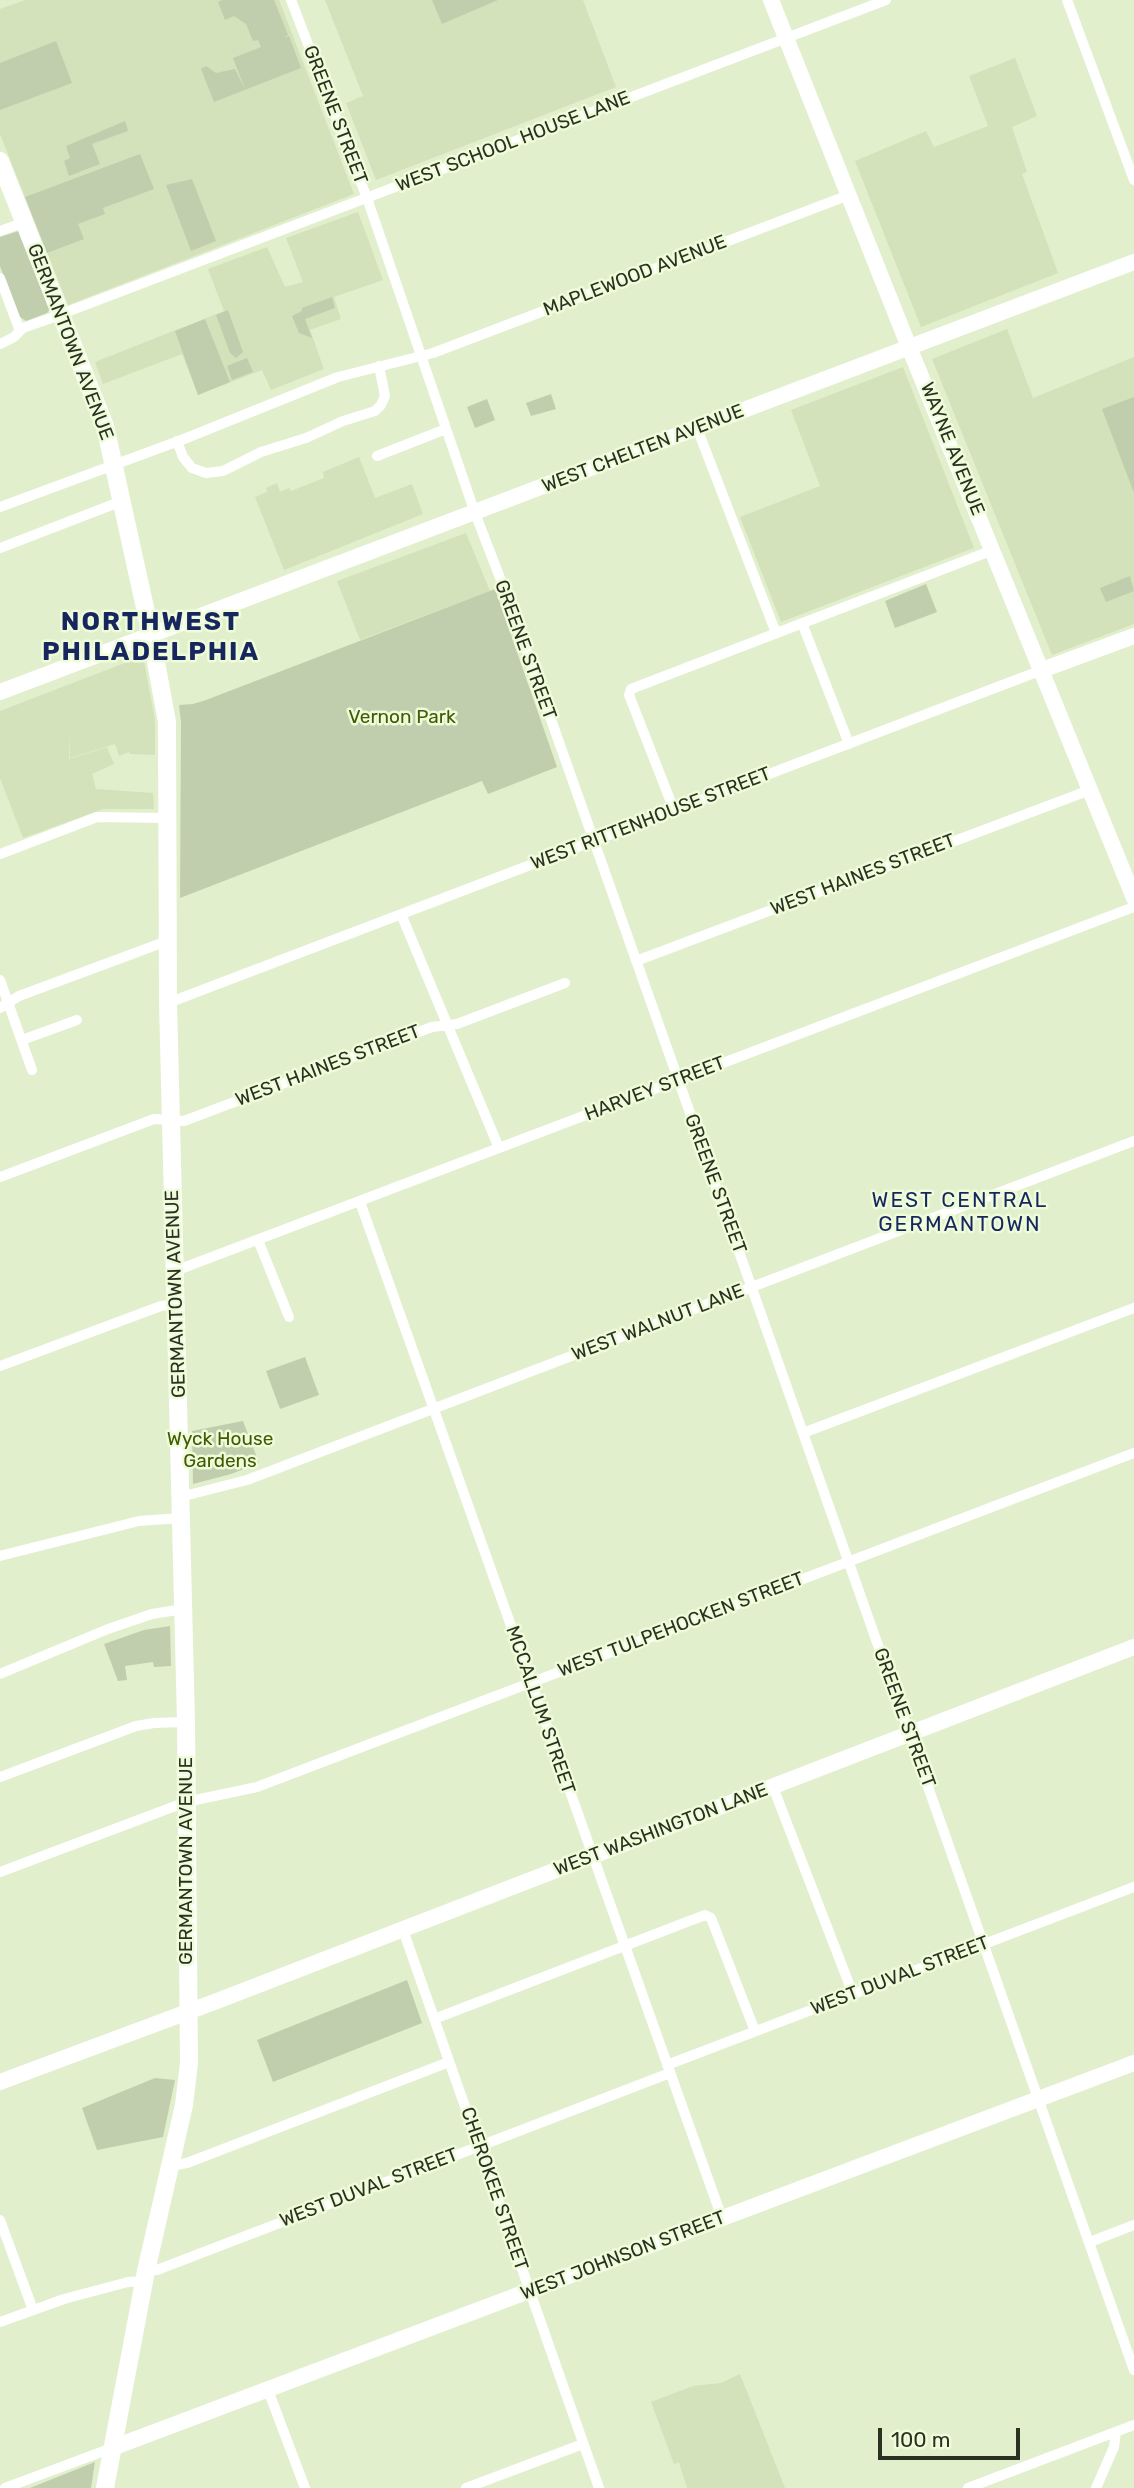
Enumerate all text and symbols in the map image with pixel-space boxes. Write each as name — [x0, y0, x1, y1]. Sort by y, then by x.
street label: GREENE STREET — [298, 42, 372, 188]
street label: WEST SCHOOL HOUSE LANE — [393, 87, 633, 197]
street label: MAPLEWOOD AVENUE — [540, 230, 730, 322]
street label: GERMANTOWN AVENUE — [22, 241, 118, 443]
street label: WAYNE AVENUE — [915, 379, 989, 519]
street label: WEST CHELTEN AVENUE — [539, 400, 747, 498]
street label: GREENE STREET — [489, 577, 561, 723]
district label: NORTHWEST PHILADELPHIA — [43, 606, 259, 668]
park label: Vernon Park — [348, 707, 456, 729]
street label: WEST RITTENHOUSE STREET — [528, 763, 774, 875]
street label: WEST HAINES STREET — [767, 829, 959, 921]
street label: WEST HAINES STREET — [232, 1020, 424, 1112]
street label: HARVEY STREET — [582, 1052, 728, 1126]
street label: GREENE STREET — [679, 1111, 751, 1257]
district label: WEST CENTRAL GERMANTOWN — [873, 1188, 1047, 1238]
street label: GERMANTOWN AVENUE — [161, 1190, 191, 1398]
street label: WEST WALNUT LANE — [569, 1280, 747, 1366]
park label: Wyck House Gardens — [167, 1429, 273, 1473]
street label: WEST TULPEHOCKEN STREET — [555, 1567, 807, 1683]
street label: MCCALLUM STREET — [501, 1623, 579, 1797]
street label: GREENE STREET — [868, 1645, 940, 1791]
street label: GERMANTOWN AVENUE — [176, 1757, 198, 1965]
street label: WEST WASHINGTON LANE — [551, 1779, 771, 1881]
street label: WEST DUVAL STREET — [808, 1931, 992, 2021]
street label: CHEROKEE STREET — [455, 2104, 533, 2274]
street label: WEST DUVAL STREET — [277, 2143, 461, 2233]
street label: WEST JOHNSON STREET — [517, 2206, 729, 2306]
scale bar — [882, 2414, 1024, 2458]
text: 100 m — [891, 2427, 950, 2452]

